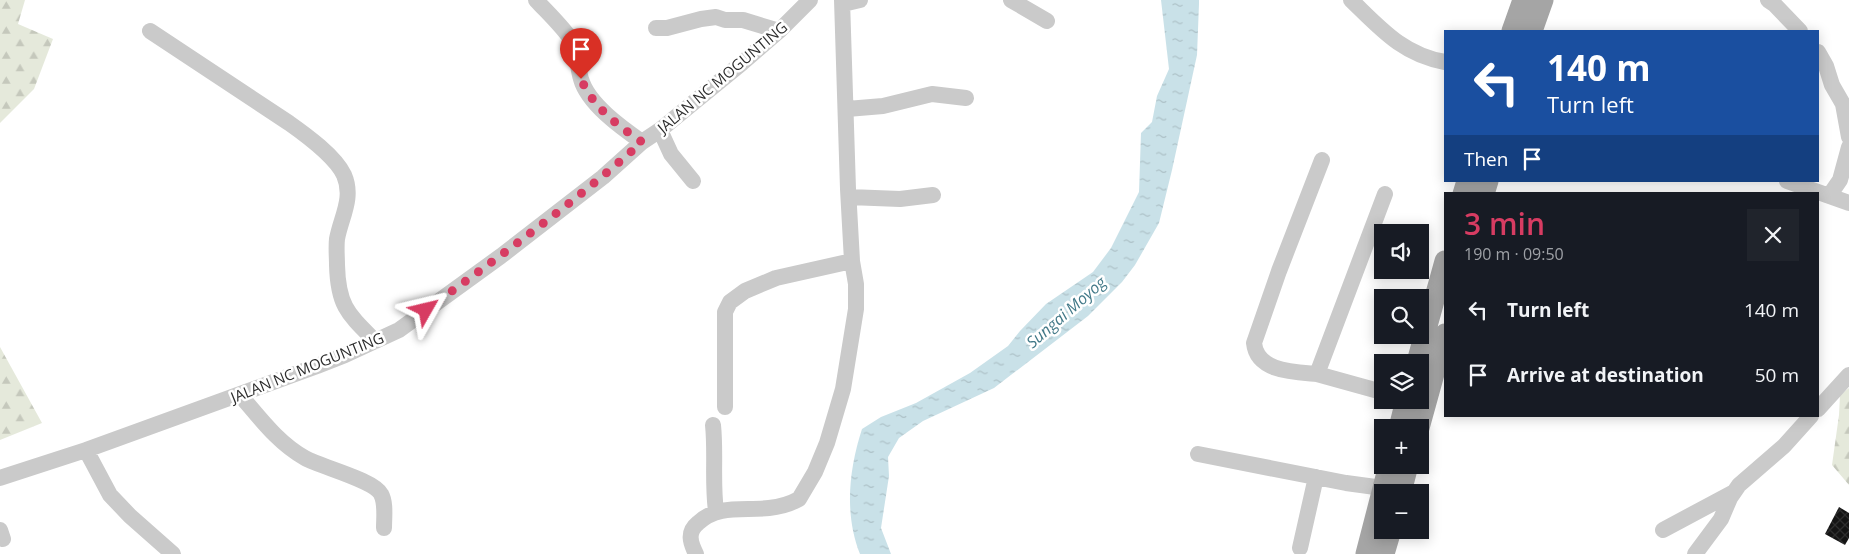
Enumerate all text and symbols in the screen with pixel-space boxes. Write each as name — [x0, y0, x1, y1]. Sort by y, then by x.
street label: JALAN NC MOGUNTING — [651, 17, 791, 139]
pin — [560, 28, 602, 79]
icon: arrive — [567, 35, 595, 63]
text: 140 m — [1547, 44, 1651, 91]
icon: left — [1464, 50, 1529, 115]
text: Turn left — [1547, 89, 1634, 119]
icon: arrive — [1518, 145, 1546, 173]
text: Then — [1464, 146, 1508, 172]
text: 3 min — [1464, 203, 1545, 244]
button: close — [1747, 209, 1799, 261]
map controls — [1374, 224, 1429, 539]
button: sound — [1374, 224, 1429, 279]
text: 190 m · 09:50 — [1464, 243, 1564, 265]
water label: Sungai Moyog — [1021, 271, 1111, 353]
position arrow — [399, 283, 451, 335]
button: search — [1374, 289, 1429, 344]
icon: left — [1464, 296, 1492, 324]
text: Turn left — [1507, 297, 1589, 323]
text: 140 m — [1744, 297, 1799, 323]
street label: JALAN NC MOGUNTING — [226, 327, 387, 408]
button: layers — [1374, 354, 1429, 409]
icon: arrive — [1464, 361, 1492, 389]
text: Arrive at destination — [1507, 362, 1704, 388]
text: 50 m — [1755, 362, 1799, 388]
button: + — [1374, 419, 1429, 474]
button: − — [1374, 484, 1429, 539]

